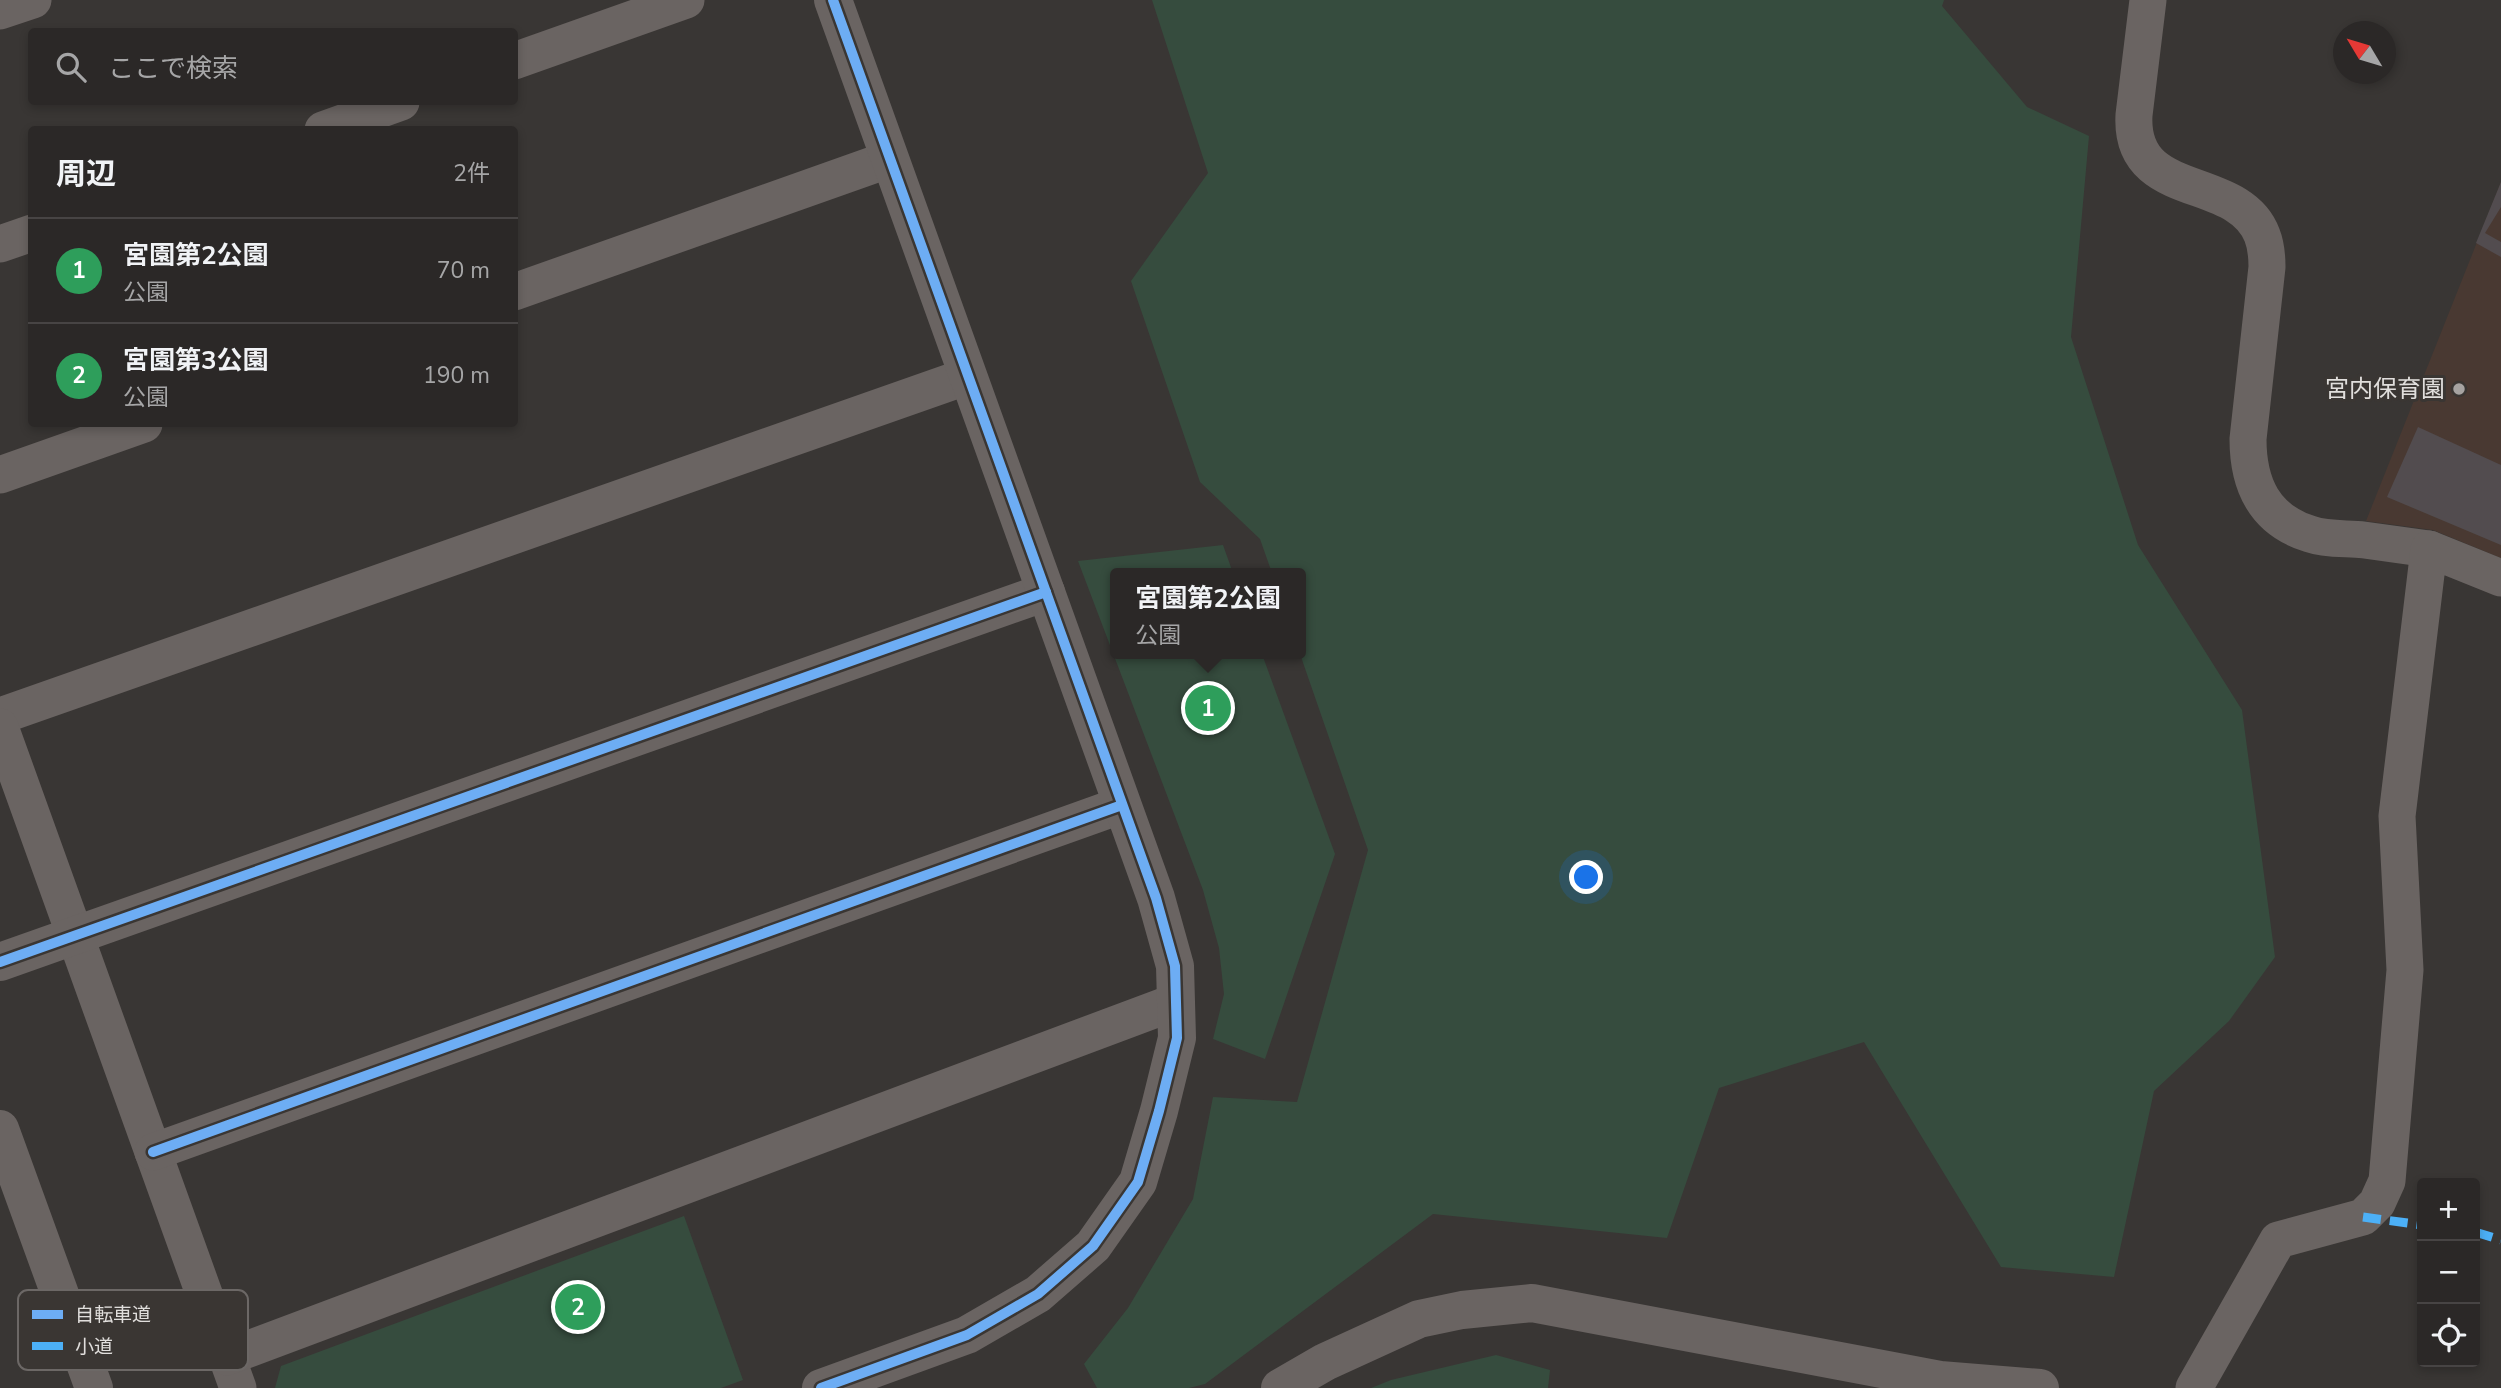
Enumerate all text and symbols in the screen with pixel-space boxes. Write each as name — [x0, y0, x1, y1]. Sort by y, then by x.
north arrow — [2333, 21, 2396, 84]
search box — [28, 28, 518, 105]
icon: search — [52, 48, 90, 86]
text: ここで検索 — [108, 51, 238, 86]
text: 周辺 — [56, 154, 116, 195]
text: 2件 — [453, 158, 490, 189]
text: 宮園第2公園 — [123, 238, 269, 273]
text: 1 — [72, 255, 86, 286]
text: 70 m — [437, 255, 490, 286]
text: 公園 — [123, 277, 169, 308]
text: 宮園第3公園 — [123, 343, 269, 378]
text: 2 — [72, 360, 86, 391]
text: 190 m — [423, 360, 490, 391]
place label: 宮内保育園 — [2325, 373, 2445, 405]
marker: 宮内保育園 — [2451, 381, 2467, 397]
text: 公園 — [123, 382, 169, 413]
popup — [1110, 568, 1306, 659]
text: 宮園第2公園 — [1135, 581, 1281, 616]
text: 公園 — [1135, 620, 1181, 651]
pin: 1 — [1185, 682, 1231, 734]
your location — [1569, 860, 1603, 894]
map controls — [2417, 1178, 2480, 1367]
button: + — [2417, 1178, 2480, 1241]
button: − — [2417, 1241, 2480, 1304]
pin: 2 — [555, 1281, 601, 1333]
legend — [18, 1290, 248, 1370]
text: 自転車道 — [75, 1302, 151, 1328]
button: locate — [2417, 1304, 2480, 1367]
text: 小道 — [75, 1334, 113, 1360]

